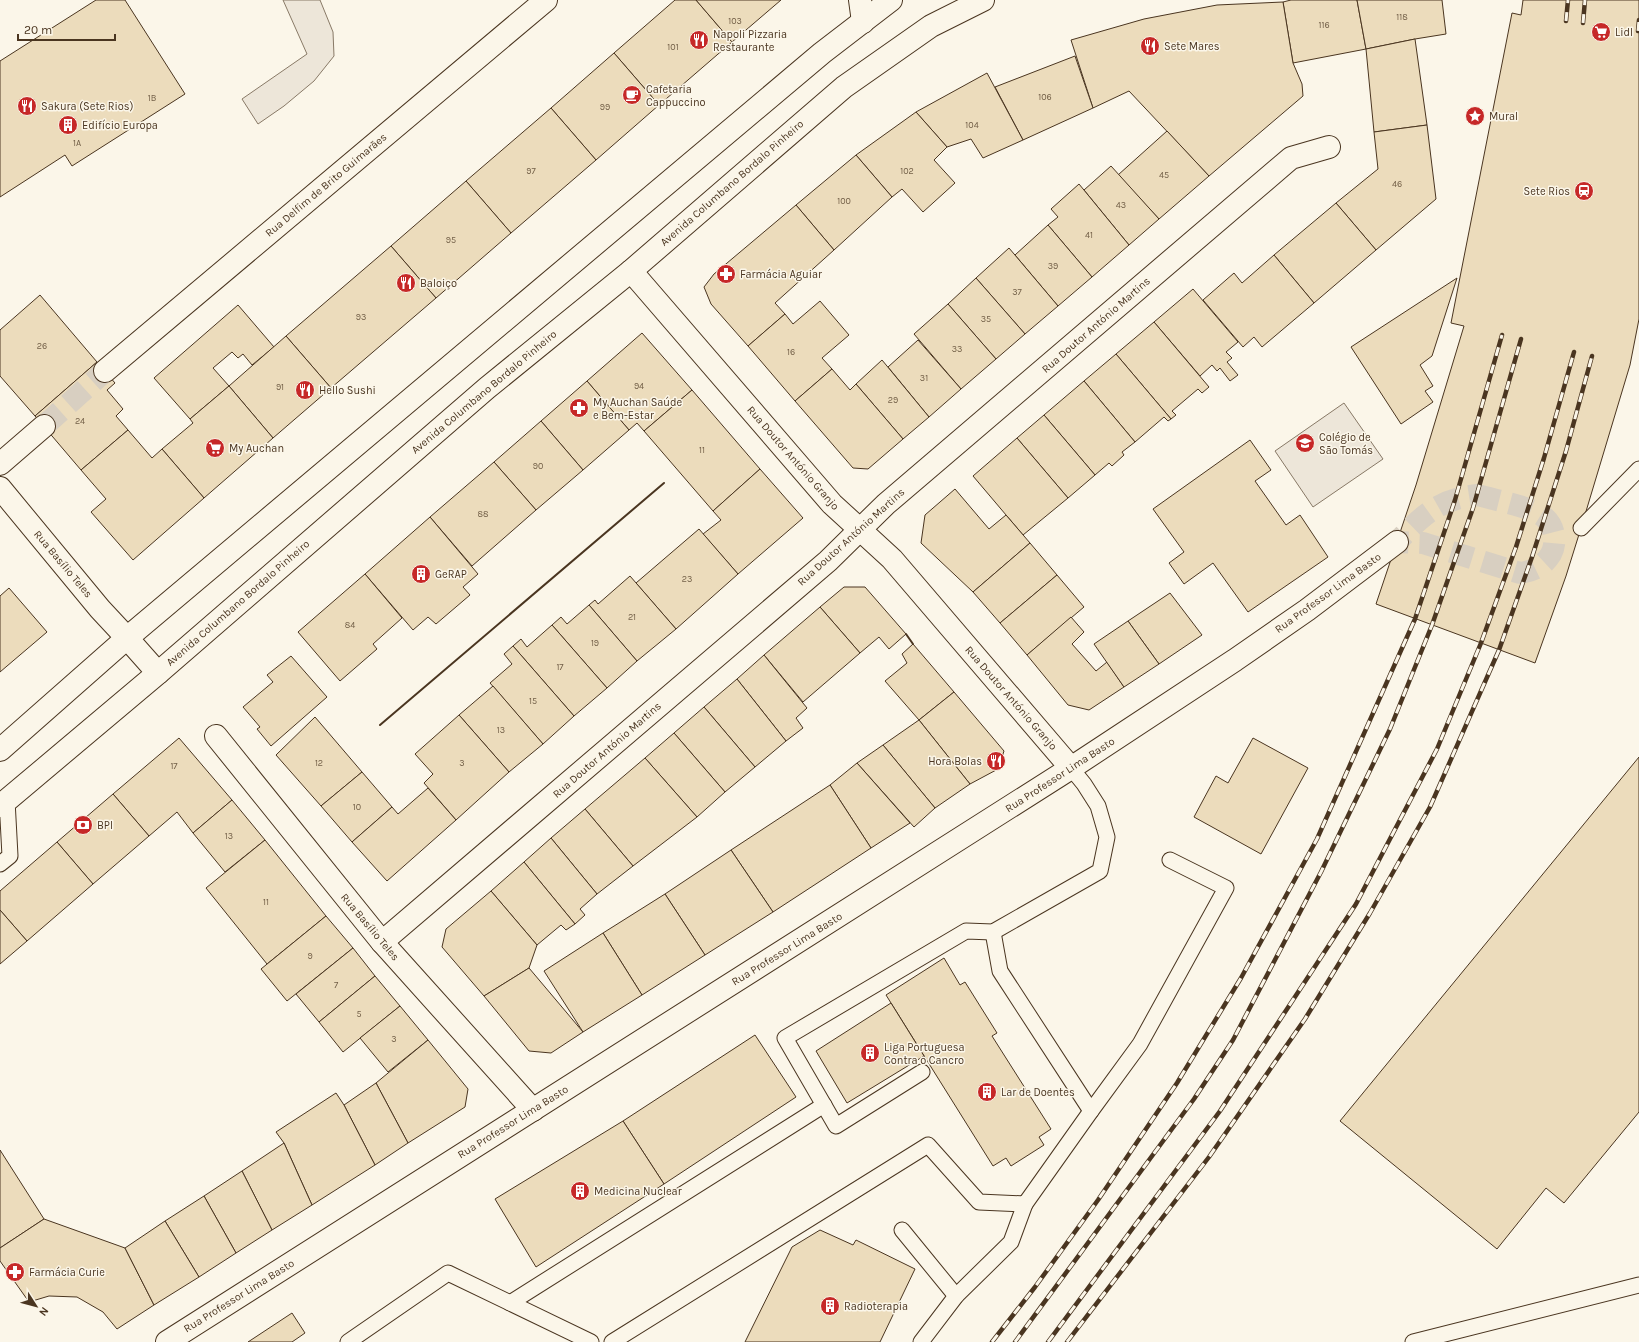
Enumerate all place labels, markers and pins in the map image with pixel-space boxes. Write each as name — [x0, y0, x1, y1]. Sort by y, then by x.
supermarket icon: Lidl — [1590, 21, 1612, 43]
place label: Lidl — [1615, 26, 1633, 39]
place label: Napoli Pizzaria Restaurante — [713, 28, 787, 54]
restaurant icon: Napoli Pizzaria Restaurante — [688, 29, 710, 51]
restaurant icon: Sete Mares — [1139, 35, 1161, 57]
place label: Sete Mares — [1164, 40, 1220, 53]
place label: Cafetaria Cappuccino — [646, 83, 706, 109]
cafe icon: Cafetaria Cappuccino — [621, 84, 643, 106]
restaurant icon: Sakura (Sete Rios) — [16, 95, 38, 117]
place label: Sakura (Sete Rios) — [41, 100, 134, 113]
place icon: Mural — [1464, 105, 1486, 127]
place label: Mural — [1489, 110, 1518, 123]
building icon: Edifício Europa — [57, 114, 79, 136]
place label: Edifício Europa — [82, 119, 158, 132]
station icon: Sete Rios — [1573, 180, 1595, 202]
place label: Sete Rios — [1523, 185, 1570, 198]
pharmacy icon: Farmácia Aguiar — [715, 263, 737, 285]
place label: Farmácia Aguiar — [740, 268, 822, 281]
restaurant icon: Baloiço — [395, 272, 417, 294]
place label: Baloiço — [420, 277, 457, 290]
restaurant icon: Hello Sushi — [294, 379, 316, 401]
place label: Hello Sushi — [319, 384, 376, 397]
place label: My Auchan Saúde e Bem-Estar — [593, 396, 683, 422]
pharmacy icon: My Auchan Saúde e Bem-Estar — [568, 397, 590, 419]
place label: Colégio de São Tomás — [1319, 431, 1373, 457]
school or university icon: Colégio de São Tomás — [1294, 432, 1316, 454]
supermarket icon: My Auchan — [204, 437, 226, 459]
place label: My Auchan — [229, 442, 284, 455]
building icon: GeRAP — [410, 563, 432, 585]
place label: GeRAP — [435, 568, 467, 581]
restaurant icon: Hora Bolas — [985, 750, 1007, 772]
place label: Hora Bolas — [928, 755, 982, 768]
bank icon: BPI — [72, 814, 94, 836]
place label: BPI — [97, 819, 113, 832]
place label: Liga Portuguesa Contra o Cancro — [884, 1041, 965, 1067]
building icon: Liga Portuguesa Contra o Cancro — [859, 1042, 881, 1064]
building icon: Lar de Doentes — [976, 1081, 998, 1103]
place label: Lar de Doentes — [1001, 1086, 1075, 1099]
building icon: Medicina Nuclear — [569, 1180, 591, 1202]
place label: Medicina Nuclear — [594, 1185, 682, 1198]
pharmacy icon: Farmácia Curie — [4, 1261, 26, 1283]
place label: Farmácia Curie — [29, 1266, 105, 1279]
building icon: Radioterapia — [819, 1295, 841, 1317]
place label: Radioterapia — [844, 1300, 908, 1313]

